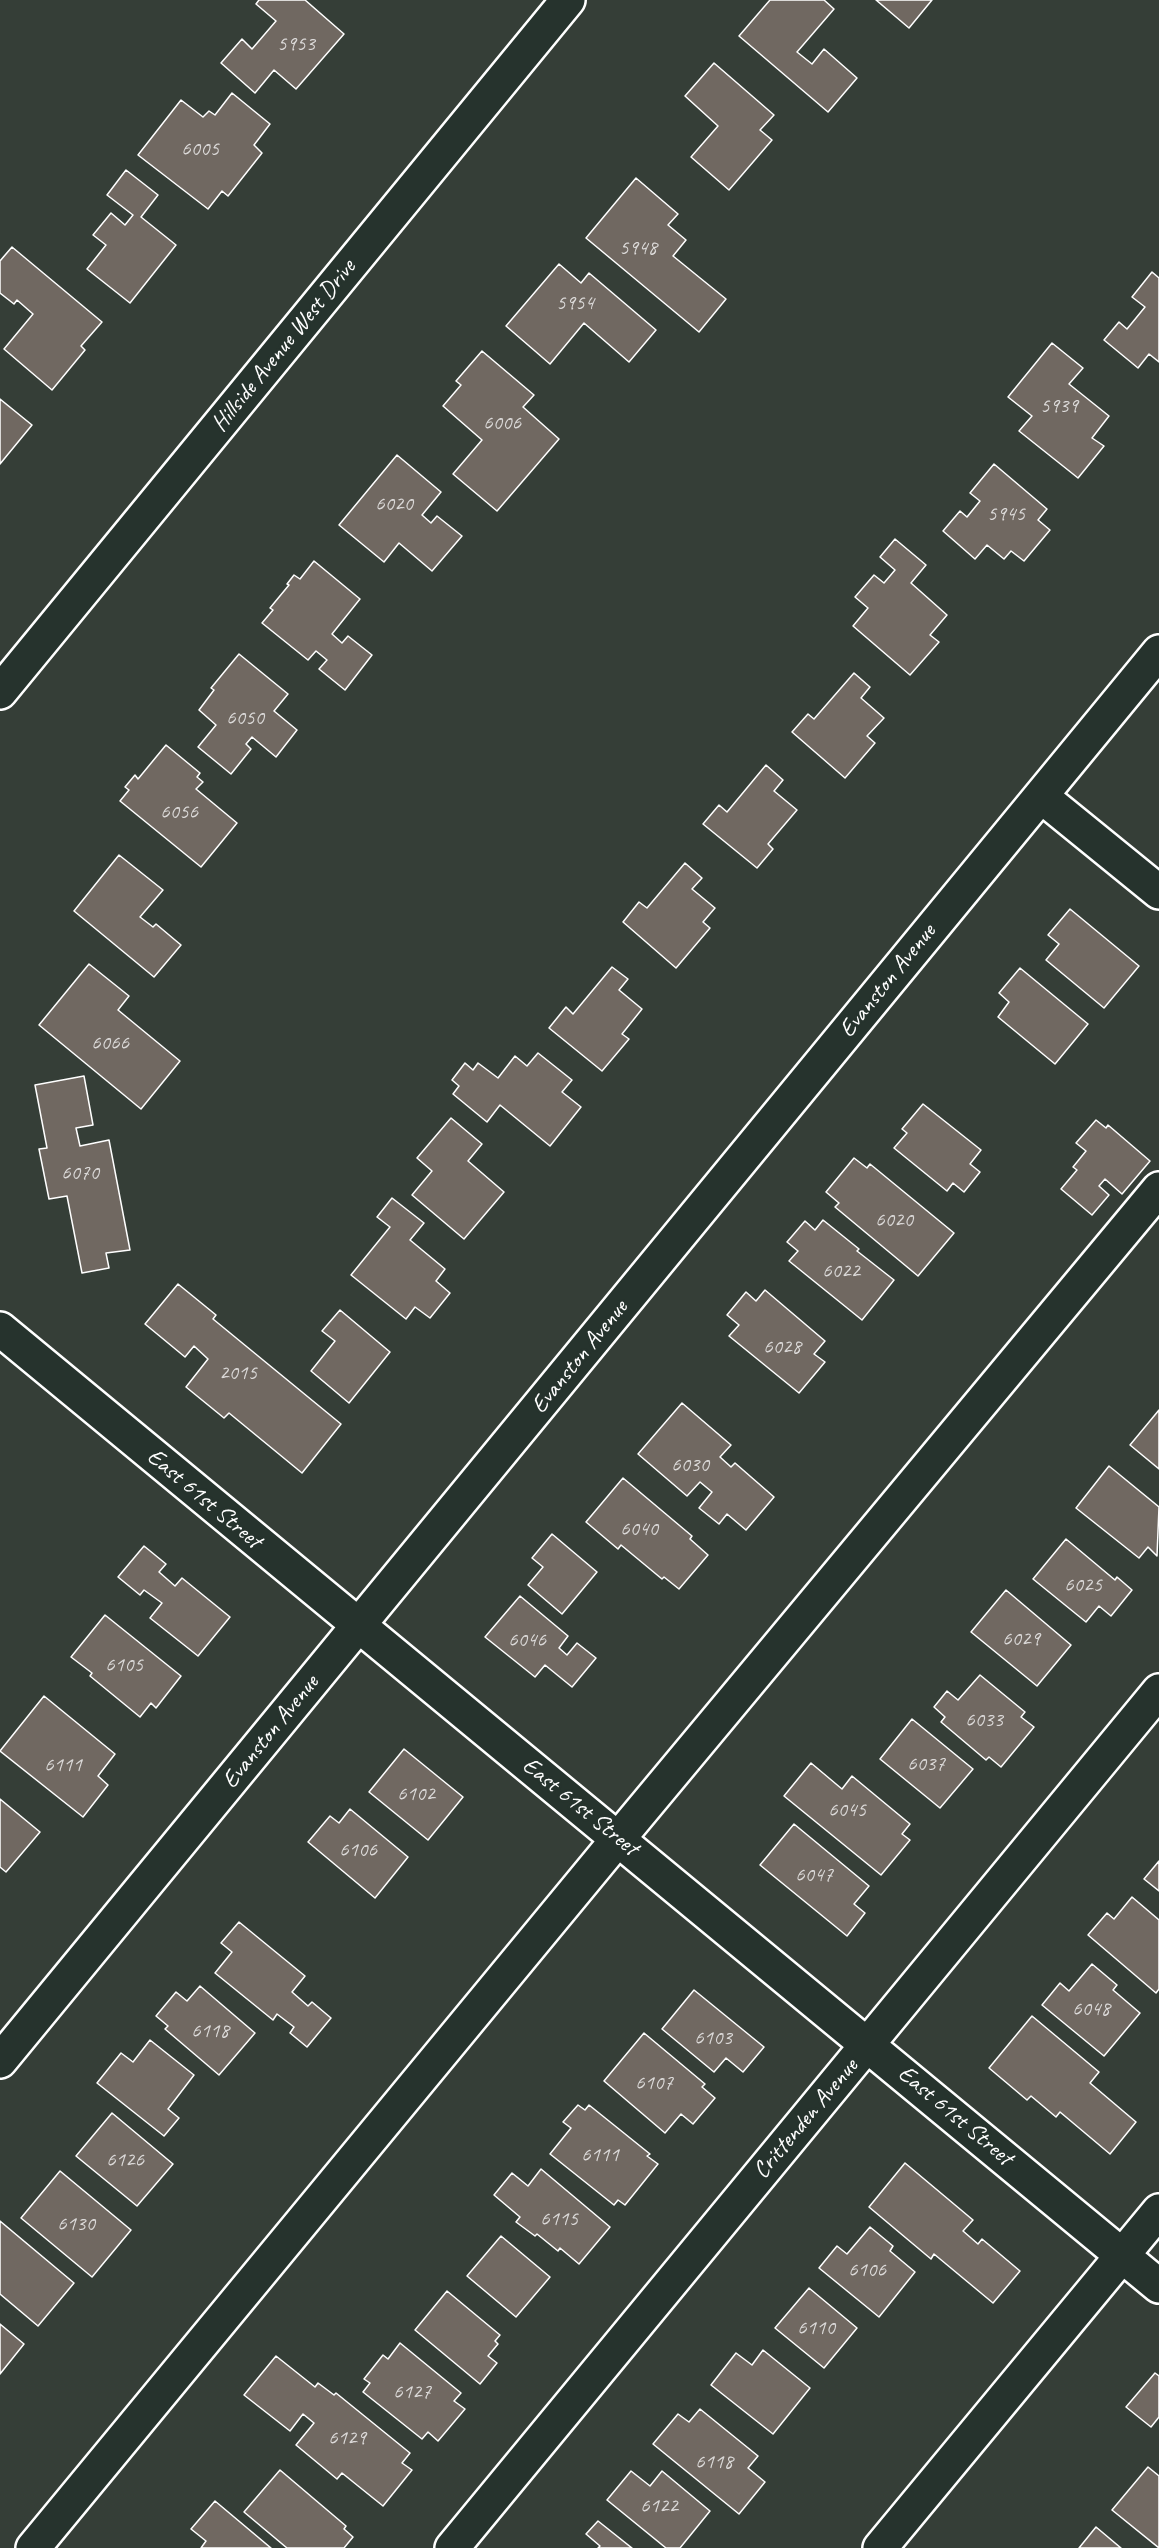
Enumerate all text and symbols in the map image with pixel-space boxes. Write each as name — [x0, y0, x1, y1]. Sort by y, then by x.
house number: 5953 — [277, 31, 315, 57]
house number: 6005 — [181, 136, 219, 162]
house number: 5948 — [619, 235, 657, 261]
street label: Hillside Avenue West Drive — [206, 254, 362, 438]
house number: 5954 — [556, 290, 594, 316]
house number: 5939 — [1040, 393, 1078, 419]
house number: 6006 — [483, 410, 521, 436]
house number: 6020 — [375, 491, 413, 517]
house number: 5945 — [987, 501, 1025, 527]
house number: 6050 — [226, 705, 264, 731]
house number: 6056 — [160, 799, 198, 825]
street label: Evanston Avenue — [833, 918, 943, 1044]
house number: 6066 — [91, 1030, 129, 1056]
house number: 6070 — [61, 1160, 99, 1186]
house number: 6020 — [875, 1207, 913, 1233]
house number: 6022 — [822, 1258, 860, 1284]
street label: Evanston Avenue — [525, 1294, 635, 1420]
house number: 6028 — [763, 1334, 801, 1360]
house number: 2015 — [219, 1360, 257, 1386]
street label: East 61st Street — [141, 1443, 267, 1555]
house number: 6030 — [671, 1452, 709, 1478]
house number: 6040 — [620, 1516, 658, 1542]
house number: 6025 — [1064, 1572, 1102, 1598]
house number: 6029 — [1002, 1626, 1040, 1652]
house number: 6046 — [508, 1627, 546, 1653]
house number: 6105 — [105, 1652, 143, 1678]
street label: Evanston Avenue — [216, 1669, 326, 1795]
house number: 6033 — [965, 1707, 1003, 1733]
street label: East 61st Street — [516, 1751, 644, 1863]
house number: 6037 — [907, 1751, 945, 1777]
house number: 6111 — [44, 1752, 82, 1778]
house number: 6102 — [397, 1781, 435, 1807]
house number: 6045 — [828, 1797, 866, 1823]
house number: 6106 — [339, 1837, 377, 1863]
house number: 6047 — [795, 1862, 833, 1888]
house number: 6048 — [1072, 1996, 1110, 2022]
house number: 6118 — [191, 2018, 229, 2044]
house number: 6103 — [694, 2025, 732, 2051]
street label: Crittenden Avenue — [747, 2053, 865, 2185]
street label: East 61st Street — [892, 2060, 1018, 2172]
house number: 6107 — [635, 2070, 673, 2096]
house number: 6111 — [581, 2142, 619, 2168]
house number: 6126 — [106, 2147, 144, 2173]
house number: 6115 — [540, 2206, 578, 2232]
house number: 6130 — [57, 2211, 95, 2237]
house number: 6106 — [848, 2257, 886, 2283]
house number: 6110 — [797, 2315, 835, 2341]
house number: 6127 — [393, 2379, 431, 2405]
house number: 6129 — [328, 2425, 366, 2451]
house number: 6118 — [695, 2449, 733, 2475]
house number: 6122 — [640, 2493, 678, 2519]

